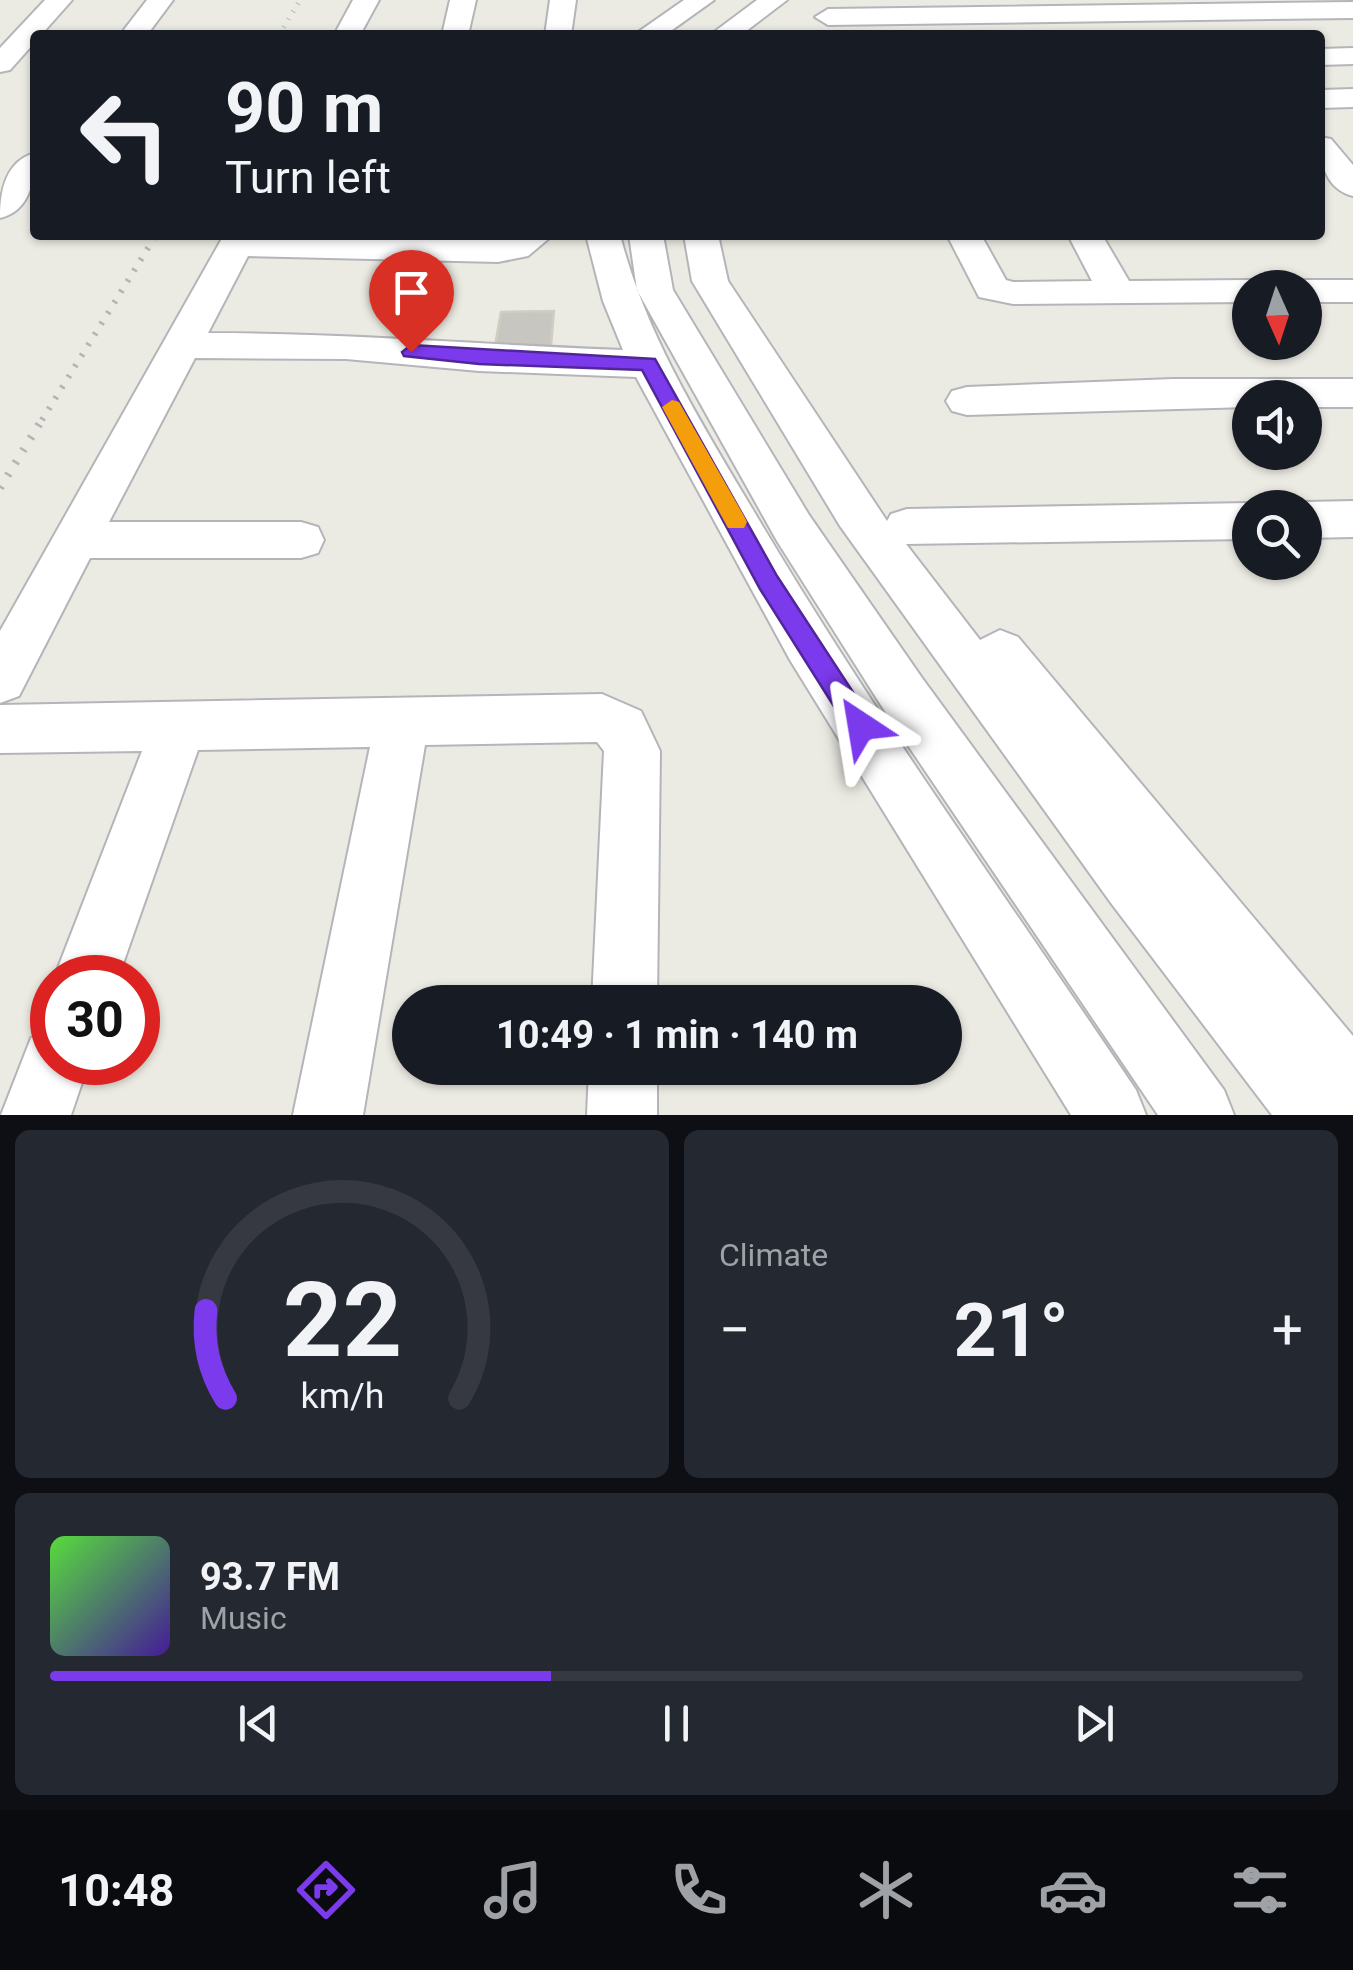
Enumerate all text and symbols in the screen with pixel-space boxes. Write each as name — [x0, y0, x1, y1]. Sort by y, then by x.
text: 90 m — [225, 67, 383, 149]
icon: left — [60, 70, 190, 200]
text: Turn left — [225, 151, 391, 204]
pin — [369, 250, 454, 353]
icon: arrive — [384, 265, 439, 320]
north arrow — [1232, 270, 1322, 360]
map controls — [1232, 270, 1322, 580]
button: sound — [1232, 380, 1322, 470]
button: search — [1232, 490, 1322, 580]
position arrow — [809, 674, 913, 778]
speed limit sign: 30 — [30, 955, 160, 1085]
text: 10:49 · 1 min · 140 m — [496, 1013, 858, 1057]
text: Climate — [719, 1236, 828, 1274]
text: 22 — [282, 1260, 402, 1381]
text: 21° — [953, 1286, 1069, 1374]
text: − — [719, 1298, 750, 1362]
text: + — [1272, 1298, 1303, 1362]
text: km/h — [300, 1375, 384, 1417]
text: 93.7 FM — [200, 1555, 340, 1599]
text: Music — [200, 1599, 287, 1637]
icon: previous — [231, 1696, 286, 1751]
icon: pause — [649, 1696, 704, 1751]
icon: next — [1067, 1696, 1122, 1751]
icon: directions — [291, 1855, 361, 1925]
icon: music — [478, 1855, 548, 1925]
icon: phone — [664, 1855, 734, 1925]
icon: climate — [851, 1855, 921, 1925]
icon: car — [1038, 1855, 1108, 1925]
icon: filters — [1225, 1855, 1295, 1925]
text: 10:48 — [58, 1864, 174, 1917]

